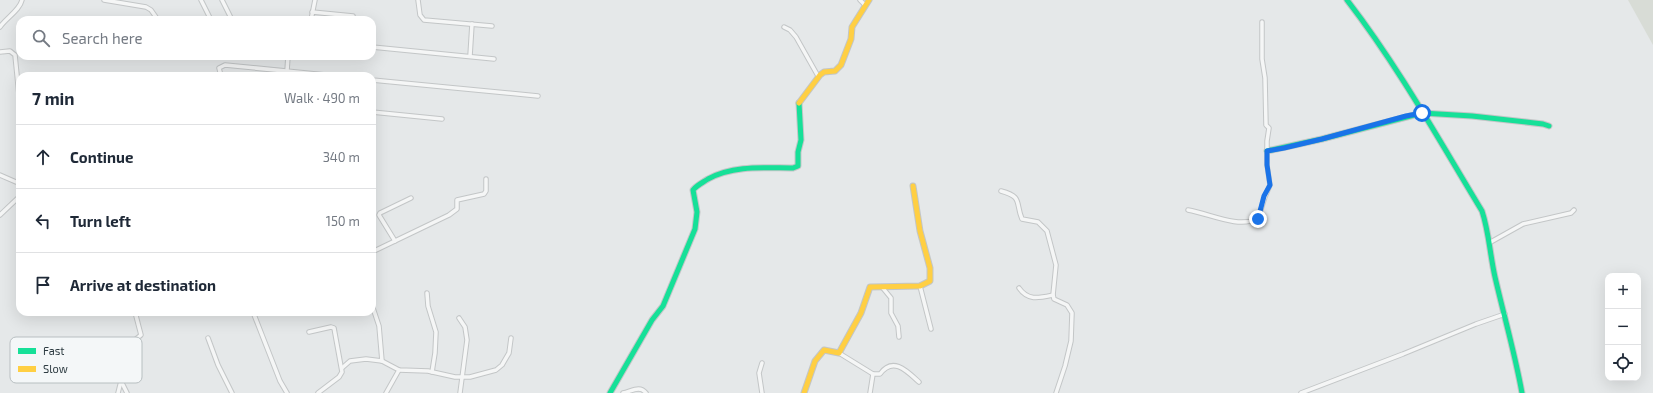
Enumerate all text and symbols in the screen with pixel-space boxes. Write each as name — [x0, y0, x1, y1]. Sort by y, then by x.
search box — [16, 16, 376, 60]
icon: search — [30, 27, 52, 49]
text: Search here — [62, 29, 143, 47]
text: 7 min — [32, 88, 75, 108]
text: Walk · 490 m — [284, 90, 360, 106]
route start — [1413, 104, 1431, 122]
icon: ahead — [32, 146, 54, 168]
text: Continue — [70, 148, 133, 166]
text: 340 m — [323, 149, 360, 165]
icon: left — [32, 210, 54, 232]
route end — [1249, 210, 1267, 228]
text: Turn left — [70, 212, 131, 230]
text: 150 m — [326, 213, 360, 229]
map controls — [1605, 273, 1641, 381]
button: + — [1605, 273, 1641, 309]
icon: arrive — [32, 274, 54, 296]
text: Arrive at destination — [70, 276, 216, 294]
button: − — [1605, 309, 1641, 345]
legend — [10, 337, 142, 383]
text: Fast — [43, 344, 65, 357]
button: locate — [1605, 345, 1641, 381]
text: Slow — [43, 362, 68, 375]

